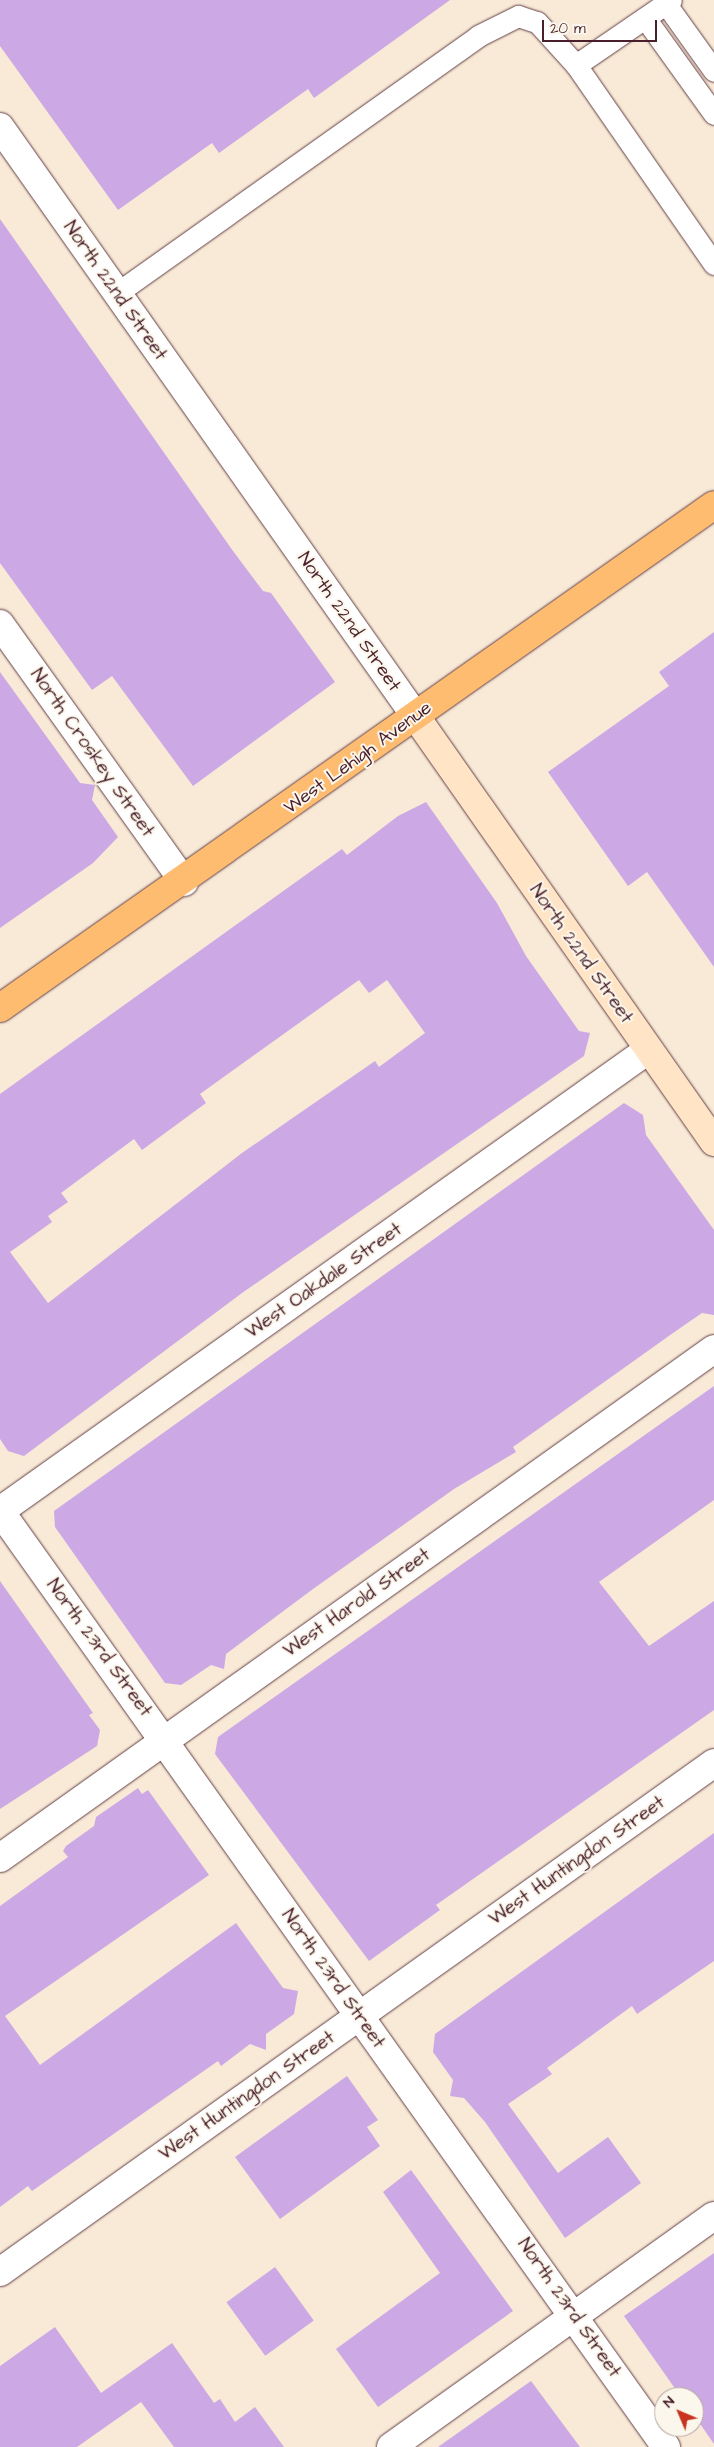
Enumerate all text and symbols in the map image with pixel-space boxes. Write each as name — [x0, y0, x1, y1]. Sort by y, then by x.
scale bar — [544, 10, 659, 42]
text: 20 m — [550, 18, 586, 39]
street label: North 22nd Street — [58, 217, 172, 365]
street label: North 22nd Street — [292, 548, 406, 696]
street label: North Croskey Street — [25, 664, 159, 842]
street label: West Lehigh Avenue — [280, 697, 436, 819]
street label: North 22nd Street — [524, 880, 638, 1028]
street label: West Oakdale Street — [241, 1218, 407, 1344]
street label: West Harold Street — [279, 1544, 435, 1662]
street label: North 23rd Street — [41, 1575, 157, 1721]
street label: West Huntingdon Street — [485, 1792, 669, 1930]
street label: North 23rd Street — [276, 1905, 390, 2053]
street label: West Huntingdon Street — [155, 2027, 339, 2165]
street label: North 23rd Street — [512, 2234, 626, 2382]
north arrow — [654, 2387, 704, 2437]
text: N — [659, 2392, 679, 2412]

